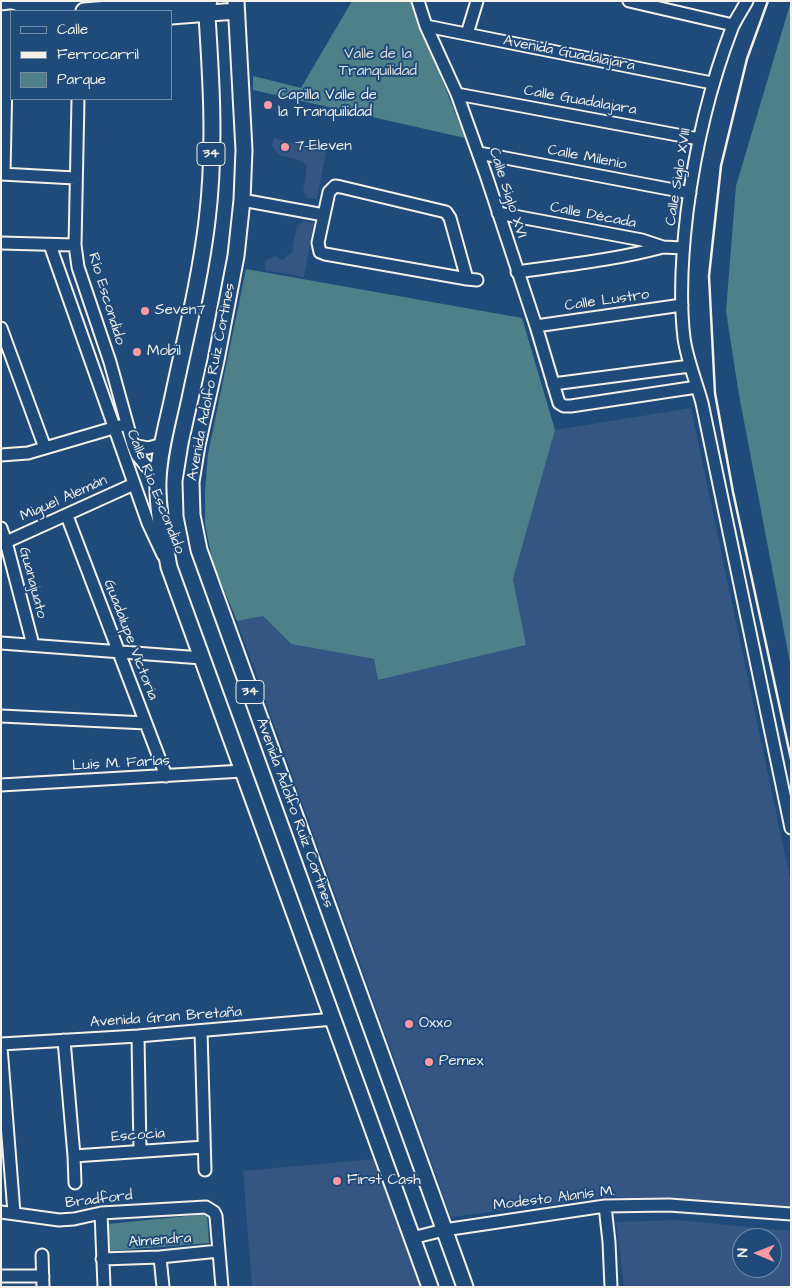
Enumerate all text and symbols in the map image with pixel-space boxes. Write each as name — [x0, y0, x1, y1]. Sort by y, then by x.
legend — [10, 10, 172, 100]
text: Calle — [57, 19, 88, 40]
street label: Avenida Guadalajara — [502, 32, 636, 76]
text: Ferrocarril — [57, 44, 139, 65]
park label: Valle de la Tranquilidad — [339, 46, 417, 81]
text: Parque — [57, 69, 106, 90]
street label: Calle Guadalajara — [522, 82, 638, 120]
place label: Capilla Valle de la Tranquilidad — [278, 87, 377, 122]
marker: Capilla Valle de la Tranquilidad — [262, 99, 274, 111]
street label: Calle Siglo XVIII — [662, 127, 696, 227]
place label: 7-Eleven — [295, 138, 352, 156]
marker: 7-Eleven — [279, 141, 291, 153]
street label: Calle Milenio — [546, 141, 628, 175]
road number: 34 — [197, 142, 225, 166]
street label: Calle Siglo XVI — [484, 145, 530, 241]
street label: Calle Década — [548, 199, 638, 233]
street label: Río Escondido — [83, 251, 129, 347]
street label: Avenida Adolfo Ruíz Cortines — [184, 282, 240, 482]
street label: Calle Lustro — [563, 286, 651, 316]
place label: Seven7 — [155, 302, 205, 320]
marker: Seven7 — [139, 305, 151, 317]
place label: Mobil — [147, 343, 181, 361]
marker: Mobil — [131, 346, 143, 358]
street label: Calle Río Escondido — [122, 427, 188, 557]
street label: Miguel Alemán — [18, 472, 110, 526]
street label: Guanajuato — [14, 545, 50, 621]
street label: Guadalupe Victoria — [99, 577, 161, 703]
road number: 34 — [236, 680, 264, 704]
street label: Avenida Adolfo Ruíz Cortines — [251, 716, 337, 910]
street label: Luis M. Farías — [72, 752, 170, 776]
street label: Avenida Gran Bretaña — [89, 1004, 243, 1032]
place label: Oxxo — [419, 1015, 452, 1033]
marker: Oxxo — [403, 1018, 415, 1030]
place label: Pemex — [439, 1053, 484, 1071]
marker: Pemex — [423, 1056, 435, 1068]
street label: Escocia — [111, 1125, 165, 1147]
place label: First Cash — [347, 1172, 421, 1190]
marker: First Cash — [331, 1175, 343, 1187]
street label: Modesto Alanís M. — [492, 1183, 616, 1215]
street label: Bradford — [64, 1187, 134, 1213]
north arrow — [732, 1228, 782, 1278]
street label: Almendra — [128, 1230, 192, 1252]
text: N — [733, 1248, 753, 1257]

